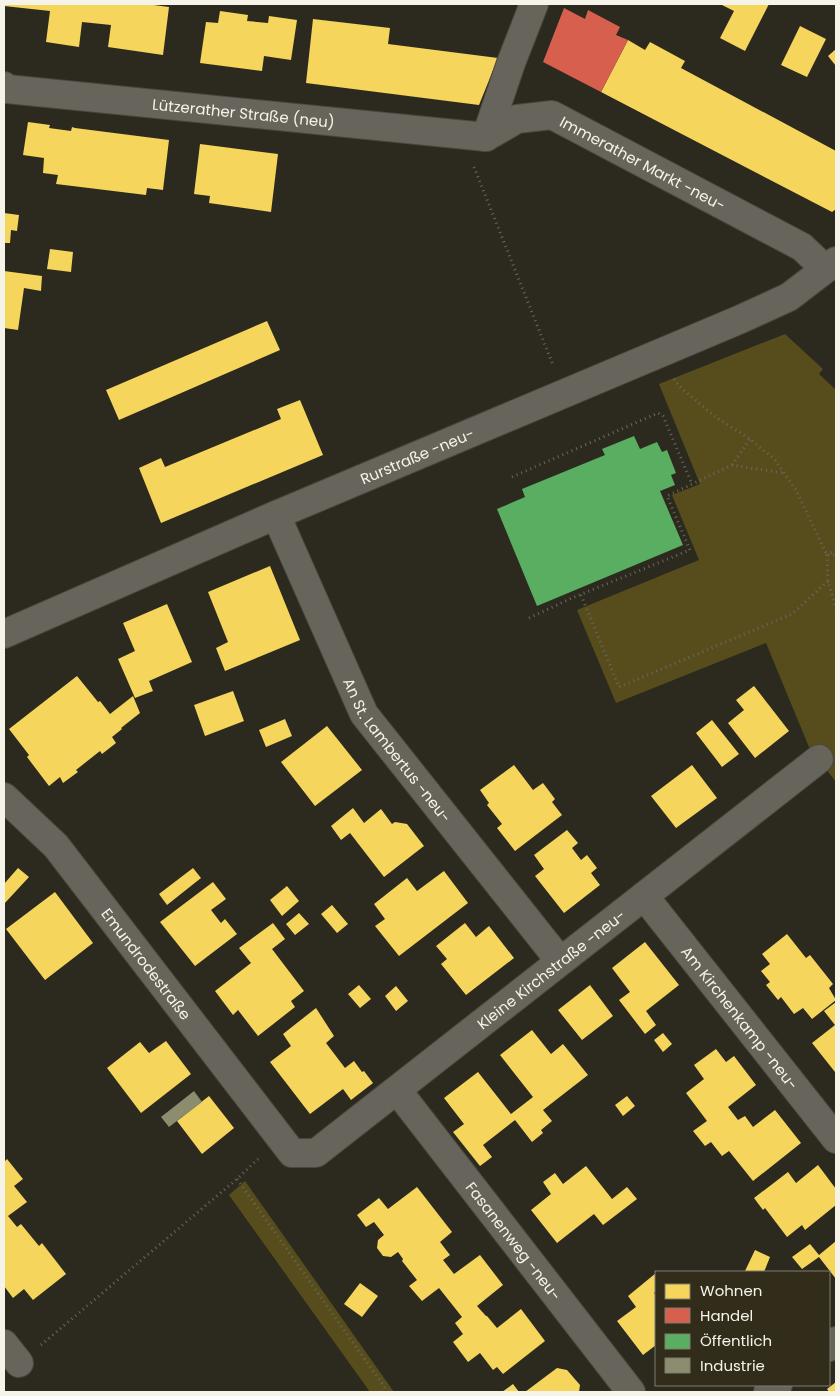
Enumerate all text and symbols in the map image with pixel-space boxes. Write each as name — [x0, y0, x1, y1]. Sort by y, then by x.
street label: Lützerather Straße (neu) — [151, 93, 336, 132]
street label: Immerather Markt -neu- — [556, 111, 730, 215]
street label: Rurstraße -neu- — [357, 422, 477, 489]
street label: An St. Lambertus -neu- — [339, 674, 457, 827]
street label: Emundrodestraße — [97, 904, 196, 1024]
street label: Kleine Kirchstraße -neu- — [472, 904, 630, 1034]
street label: Am Kirchenkamp -neu- — [677, 941, 804, 1094]
street label: Fasanenweg -neu- — [461, 1177, 567, 1305]
legend — [655, 1271, 830, 1386]
text: Wohnen — [700, 1280, 762, 1301]
text: Handel — [700, 1305, 753, 1326]
text: Öffentlich — [700, 1330, 772, 1351]
text: Industrie — [700, 1355, 765, 1376]

